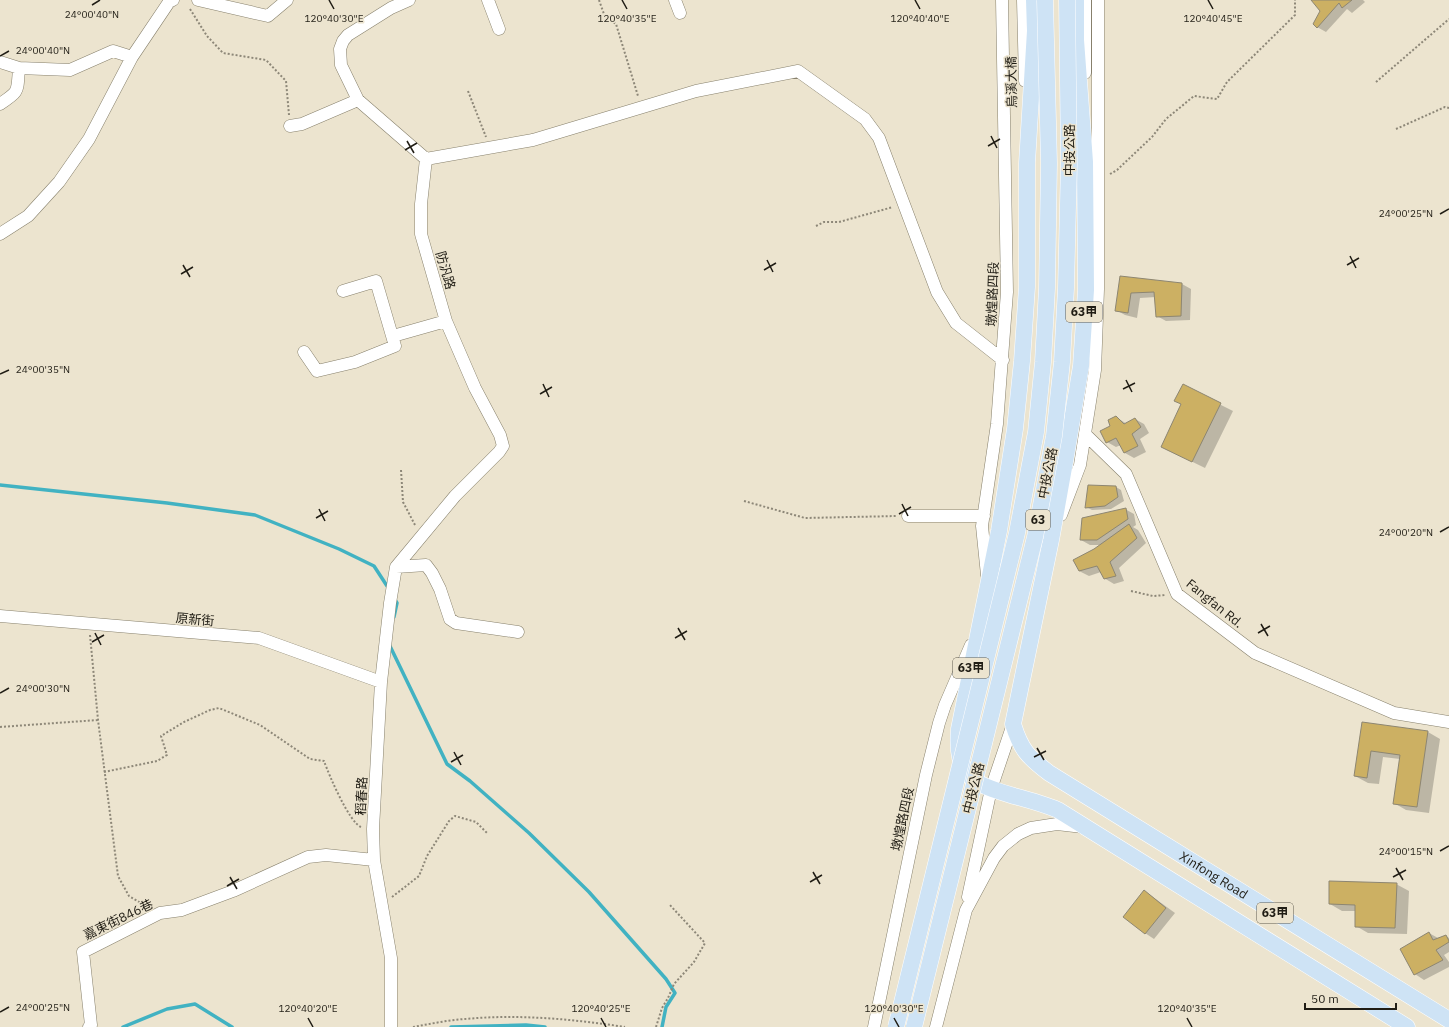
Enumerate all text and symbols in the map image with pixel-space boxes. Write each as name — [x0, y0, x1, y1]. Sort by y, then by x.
text: 24°00'40"N — [65, 8, 119, 21]
text: 120°40'30"E — [304, 12, 364, 25]
text: 120°40'35"E — [597, 12, 657, 25]
text: 120°40'40"E — [890, 12, 950, 25]
text: 120°40'45"E — [1183, 12, 1243, 25]
text: 24°00'40"N — [16, 44, 70, 57]
street label: 烏溪大橋 — [1003, 56, 1020, 108]
street label: 中投公路 — [1061, 124, 1078, 176]
text: 24°00'25"N — [1379, 207, 1433, 220]
street label: 防汎路 — [432, 249, 459, 291]
street label: 墩煌路四段 — [983, 261, 1002, 327]
road number: 63甲 — [1066, 302, 1102, 322]
text: 24°00'35"N — [16, 363, 70, 376]
street label: 中投公路 — [1034, 446, 1061, 500]
road number: 63 — [1026, 510, 1050, 530]
text: 24°00'20"N — [1379, 526, 1433, 539]
street label: Fangfan Rd. — [1183, 575, 1247, 632]
street label: 原新街 — [175, 609, 215, 630]
road number: 63甲 — [953, 658, 989, 678]
text: 24°00'30"N — [16, 682, 70, 695]
street label: 中投公路 — [959, 761, 988, 815]
street label: 稻春路 — [352, 776, 371, 816]
street label: 墩煌路四段 — [887, 786, 918, 853]
text: 24°00'15"N — [1379, 845, 1433, 858]
street label: Xinfong Road — [1176, 848, 1251, 903]
street label: 嘉東街846巷 — [81, 895, 156, 944]
road number: 63甲 — [1257, 903, 1293, 923]
scale bar — [1305, 985, 1396, 1011]
text: 50 m — [1311, 991, 1339, 1006]
text: 24°00'25"N — [16, 1001, 70, 1014]
text: 120°40'20"E — [278, 1002, 338, 1015]
text: 120°40'25"E — [571, 1002, 631, 1015]
text: 120°40'30"E — [864, 1002, 924, 1015]
text: 120°40'35"E — [1157, 1002, 1217, 1015]

